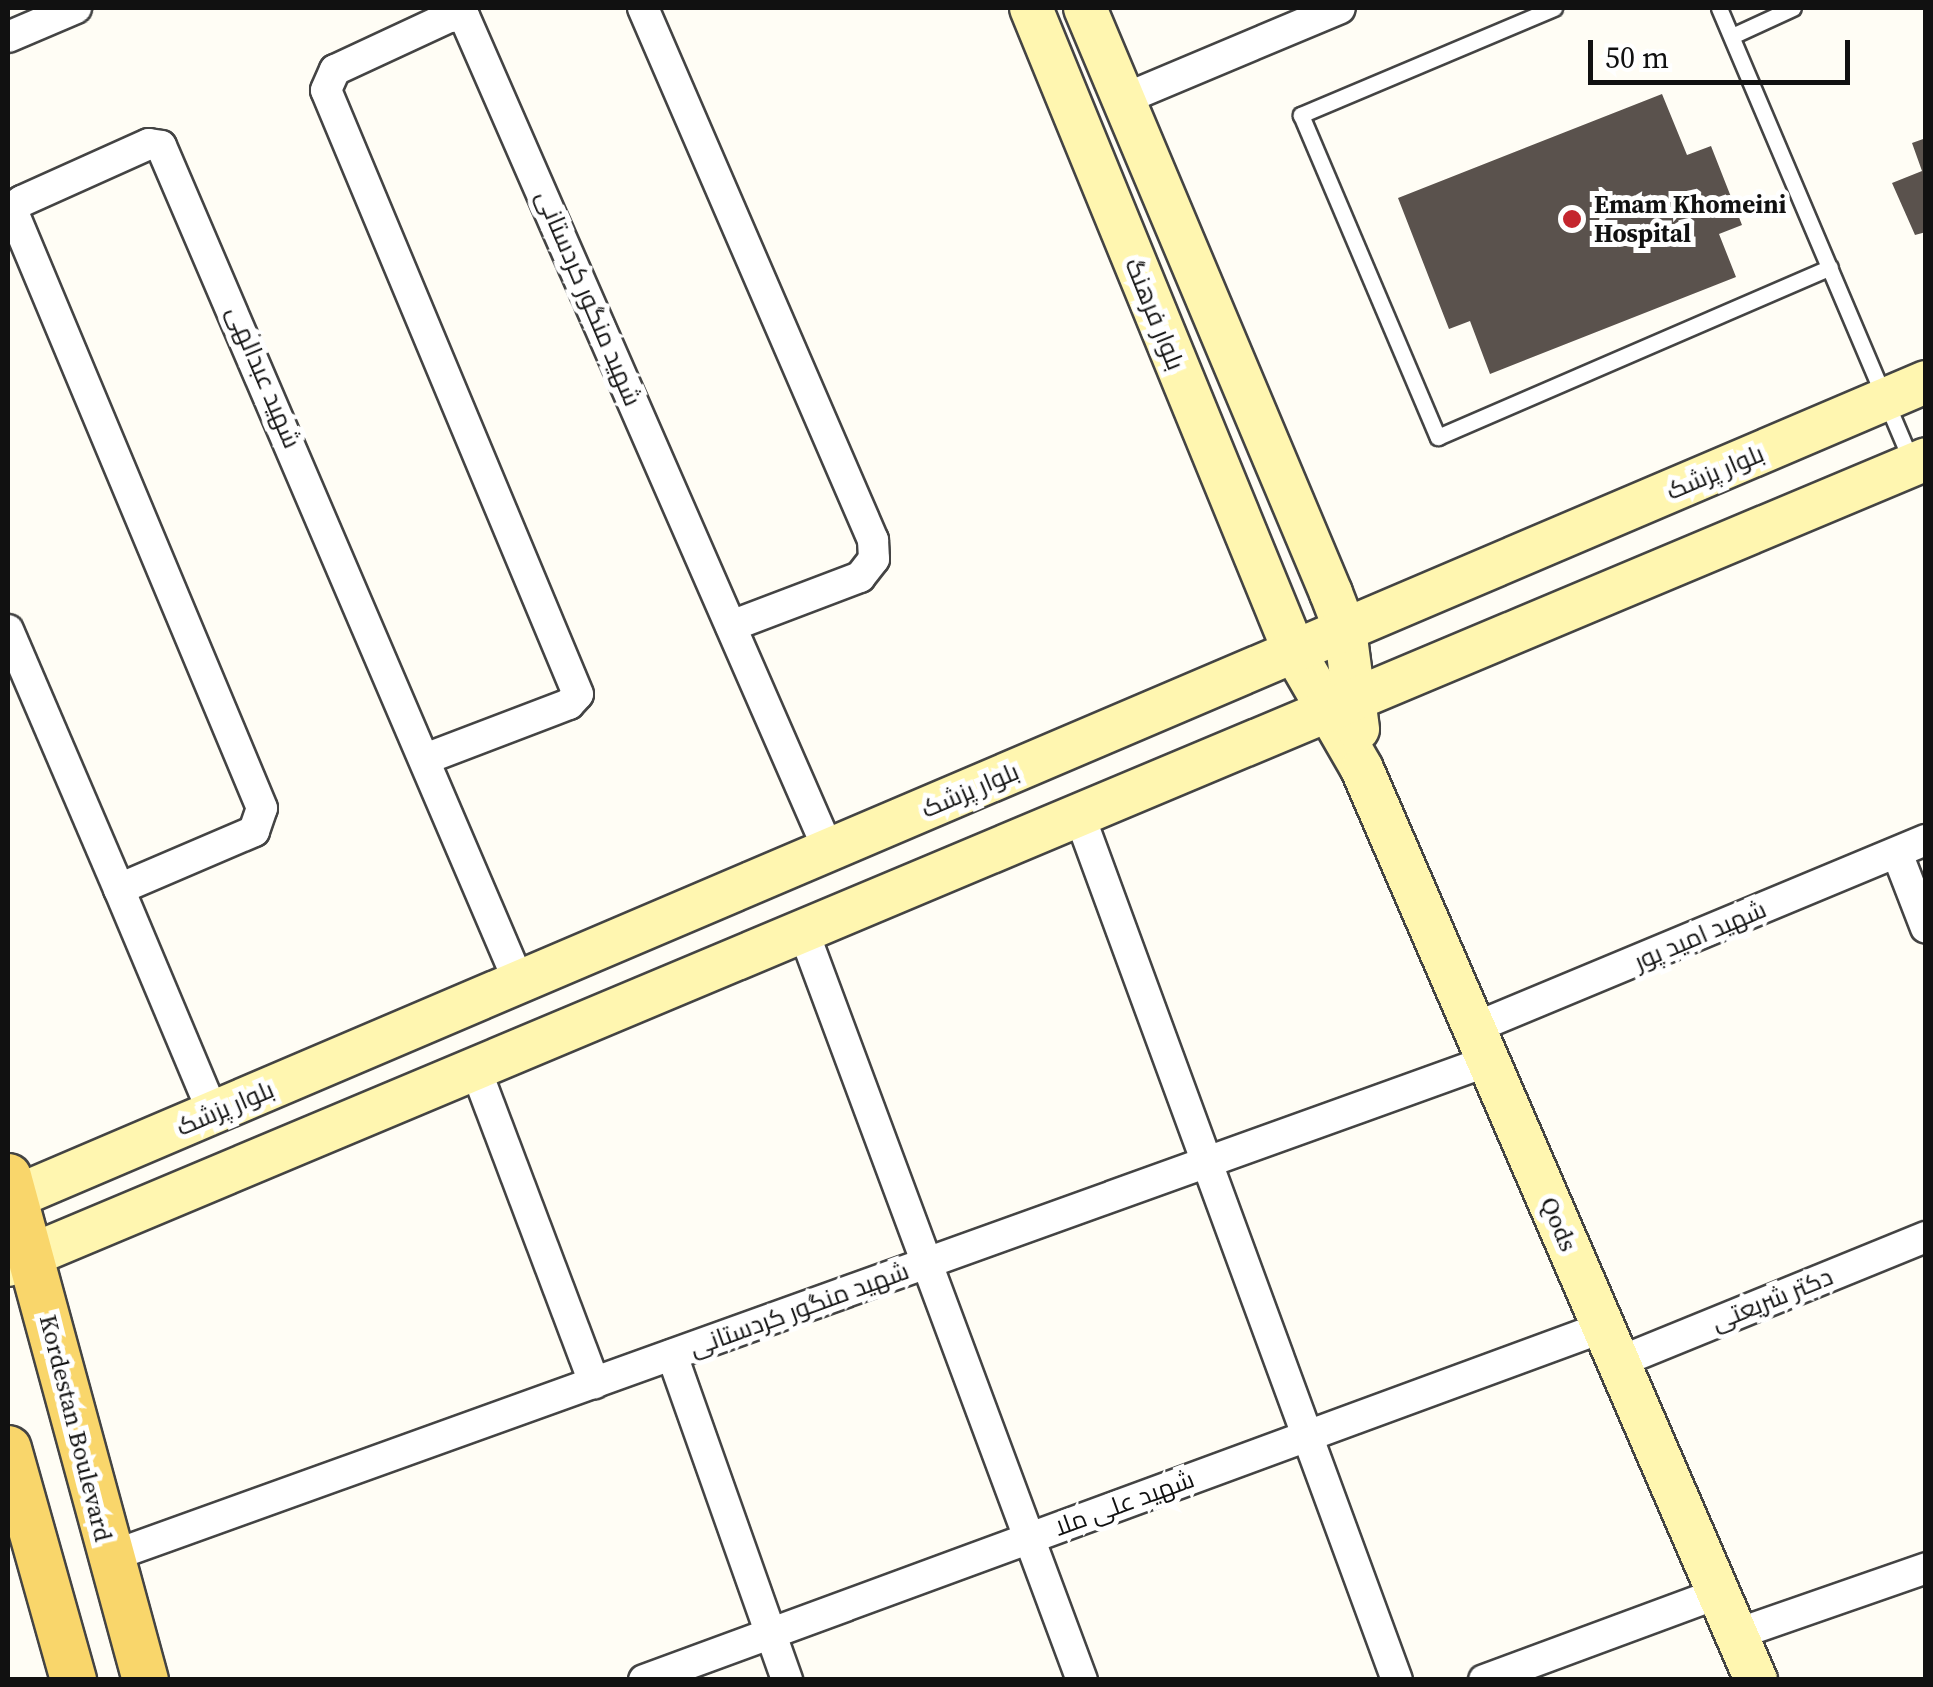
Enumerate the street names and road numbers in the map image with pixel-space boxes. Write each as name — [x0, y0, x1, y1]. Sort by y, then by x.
street label: شهید منگور کردستانی — [530, 186, 648, 410]
street label: بلوار فرهنگ — [1119, 254, 1191, 374]
street label: شهید عبدالهی — [221, 301, 307, 453]
street label: بلوار پزشک — [1662, 438, 1768, 506]
street label: بلوار پزشک — [917, 756, 1023, 824]
street label: شهید امید پور — [1629, 894, 1771, 976]
street label: بلوار پزشک — [172, 1074, 278, 1142]
street label: Qods — [1534, 1192, 1584, 1256]
street label: شهید منگور کردستانی — [685, 1255, 913, 1363]
street label: دکتر شریعتی — [1707, 1261, 1837, 1337]
street label: Kordestan Boulevard — [33, 1311, 119, 1545]
street label: شهید علی ملا — [1050, 1464, 1198, 1542]

